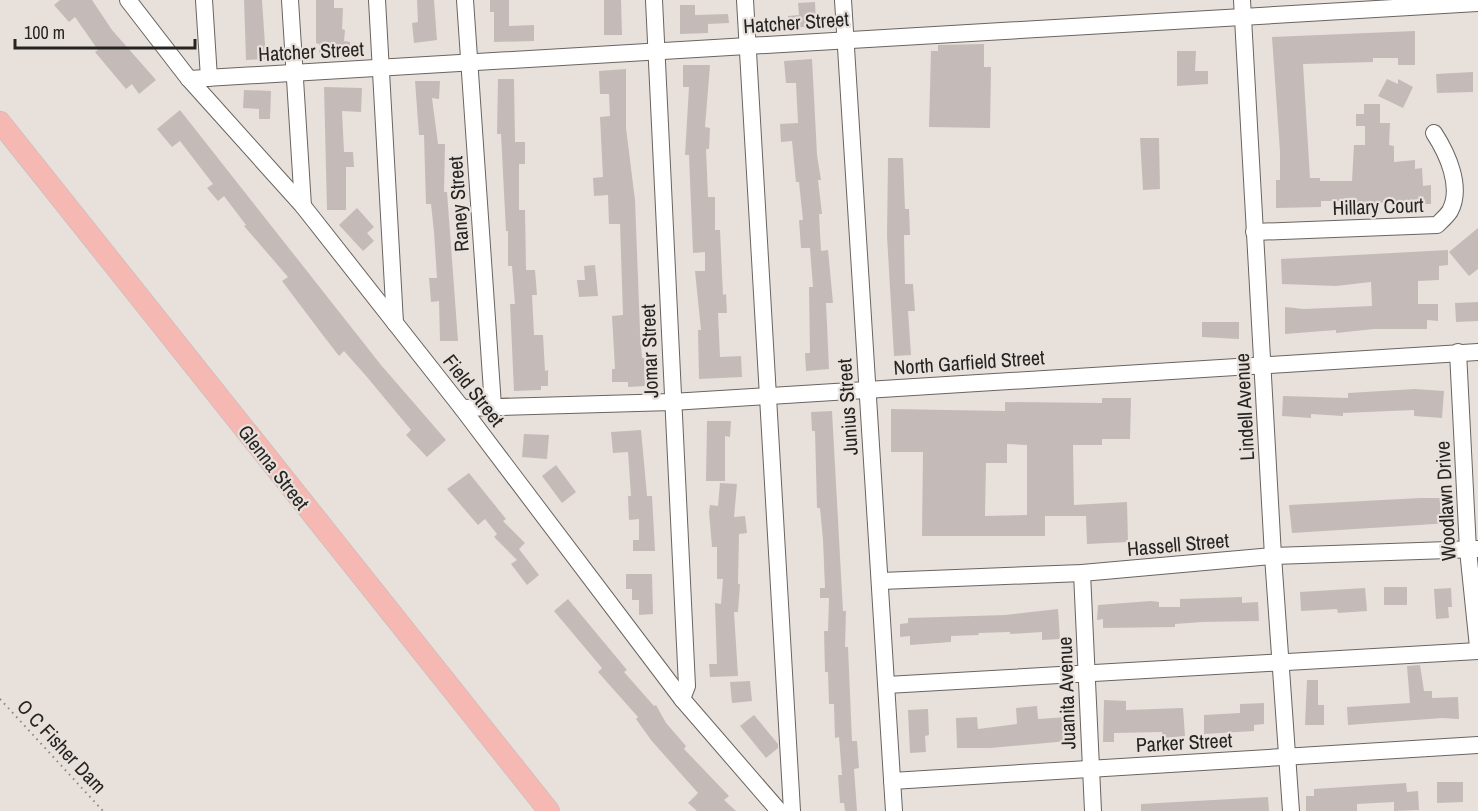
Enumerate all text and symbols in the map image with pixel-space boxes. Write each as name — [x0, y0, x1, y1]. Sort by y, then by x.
street label: Hatcher Street — [742, 5, 850, 39]
scale bar — [15, 12, 195, 50]
text: 100 m — [24, 20, 65, 45]
street label: Hatcher Street — [257, 35, 365, 67]
street label: Raney Street — [441, 155, 475, 253]
street label: Hillary Court — [1332, 191, 1424, 221]
street label: Jomar Street — [634, 303, 664, 398]
street label: North Garfield Street — [893, 343, 1046, 381]
street label: Field Street — [437, 348, 511, 432]
street label: Lindell Avenue — [1228, 353, 1260, 461]
street label: Junius Street — [830, 357, 864, 456]
street label: Glenna Street — [232, 419, 316, 516]
street label: Woodlawn Drive — [1428, 440, 1462, 562]
street label: Hassell Street — [1126, 526, 1230, 562]
street label: Juanita Avenue — [1051, 636, 1081, 750]
street label: O C Fisher Dam — [11, 693, 113, 799]
street label: Parker Street — [1135, 726, 1233, 758]

